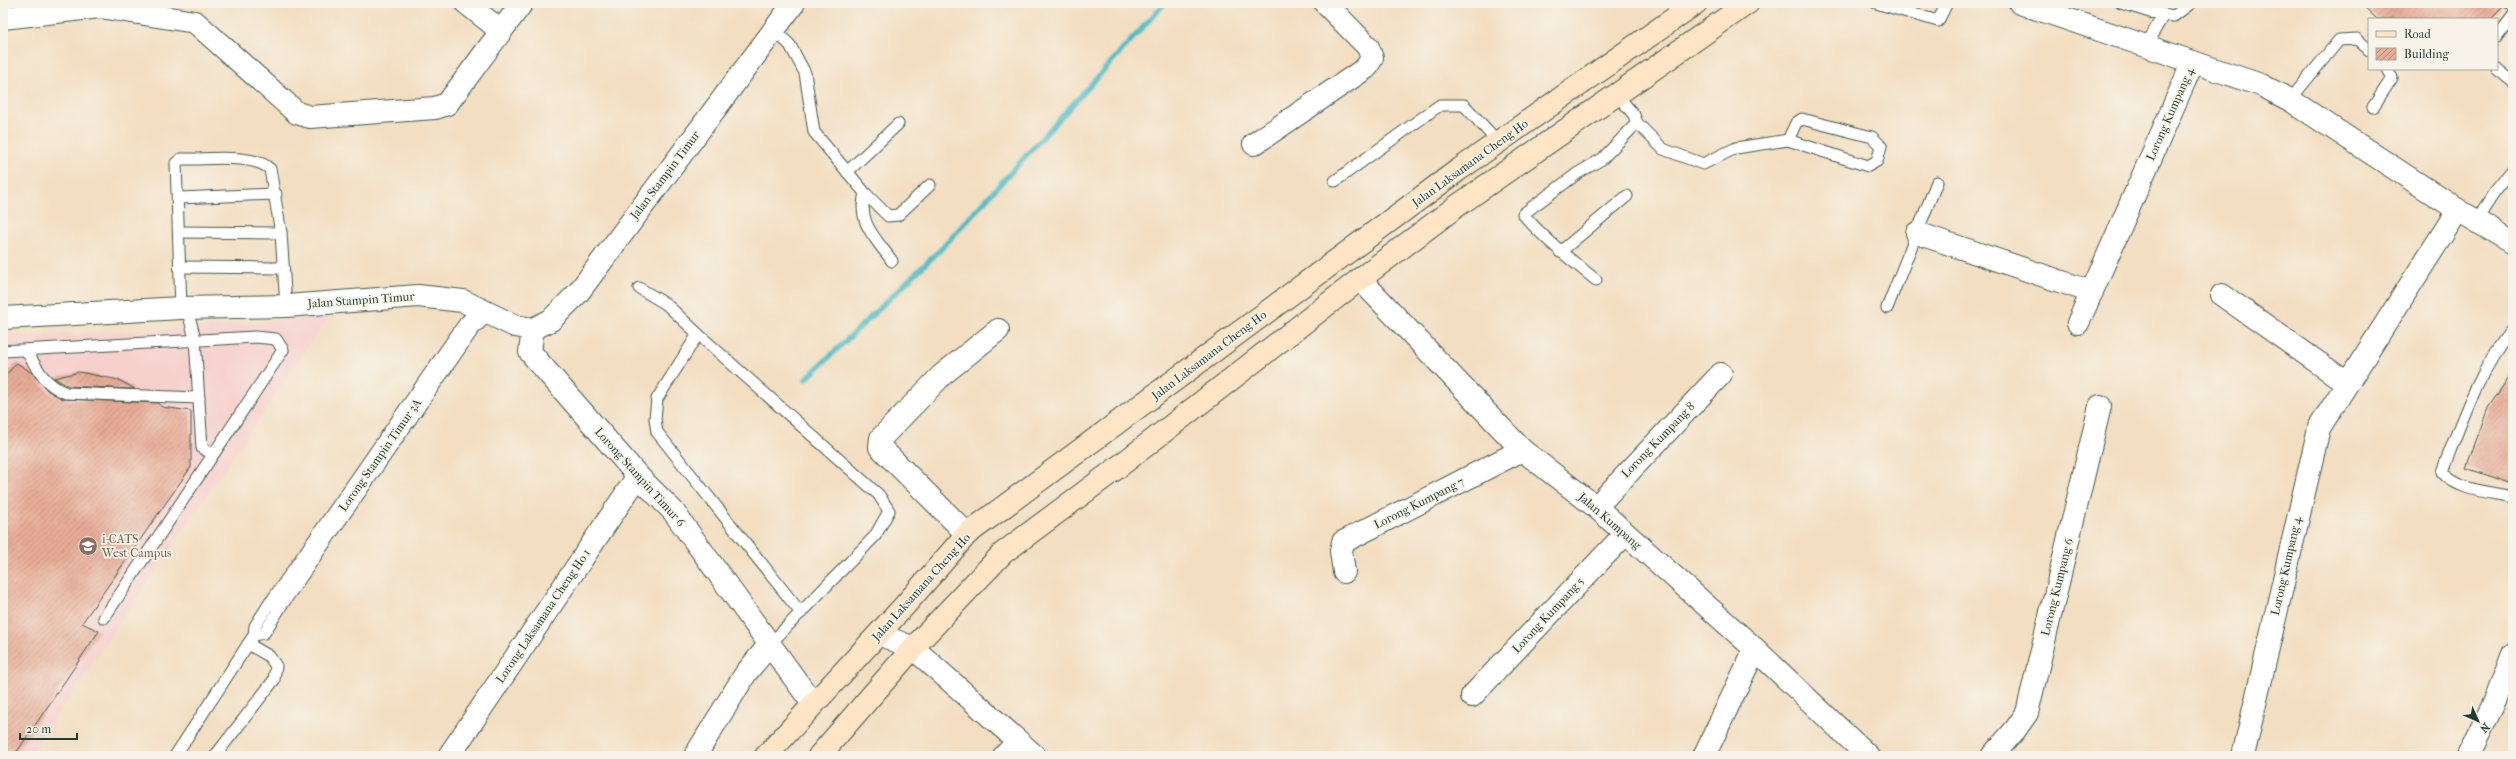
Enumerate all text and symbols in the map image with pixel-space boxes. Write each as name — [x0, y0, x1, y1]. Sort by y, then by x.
legend — [2368, 18, 2498, 70]
text: Road — [2404, 27, 2431, 41]
text: Building — [2404, 47, 2449, 61]
street label: Lorong Kumpang 4 — [2143, 64, 2197, 163]
street label: Jalan Laksamana Cheng Ho — [1409, 116, 1531, 210]
street label: Jalan Stampin Timur — [627, 127, 703, 223]
street label: Jalan Stampin Timur — [306, 289, 416, 311]
street label: Jalan Laksamana Cheng Ho — [1148, 307, 1269, 403]
street label: Lorong Stampin Timur 3A — [336, 396, 424, 514]
street label: Lorong Kumpang 8 — [1618, 399, 1698, 481]
street label: Lorong Stampin Timur 6 — [592, 425, 688, 530]
street label: Lorong Kumpang 7 — [1372, 474, 1467, 532]
street label: Jalan Kumpang — [1575, 489, 1645, 553]
street label: Lorong Kumpang 4 — [2268, 515, 2304, 617]
street label: Jalan Laksamana Cheng Ho — [868, 530, 973, 644]
place label: i-CATS West Campus — [101, 532, 172, 560]
school or university icon: i-CATS West Campus — [77, 535, 99, 557]
street label: Lorong Kumpang 6 — [2038, 536, 2076, 637]
street label: Lorong Laksamana Cheng Ho 1 — [493, 546, 593, 686]
street label: Lorong Kumpang 5 — [1509, 574, 1587, 656]
north arrow — [2458, 701, 2498, 741]
scale bar — [20, 715, 77, 741]
text: N — [2477, 720, 2492, 736]
text: 20 m — [26, 722, 51, 736]

